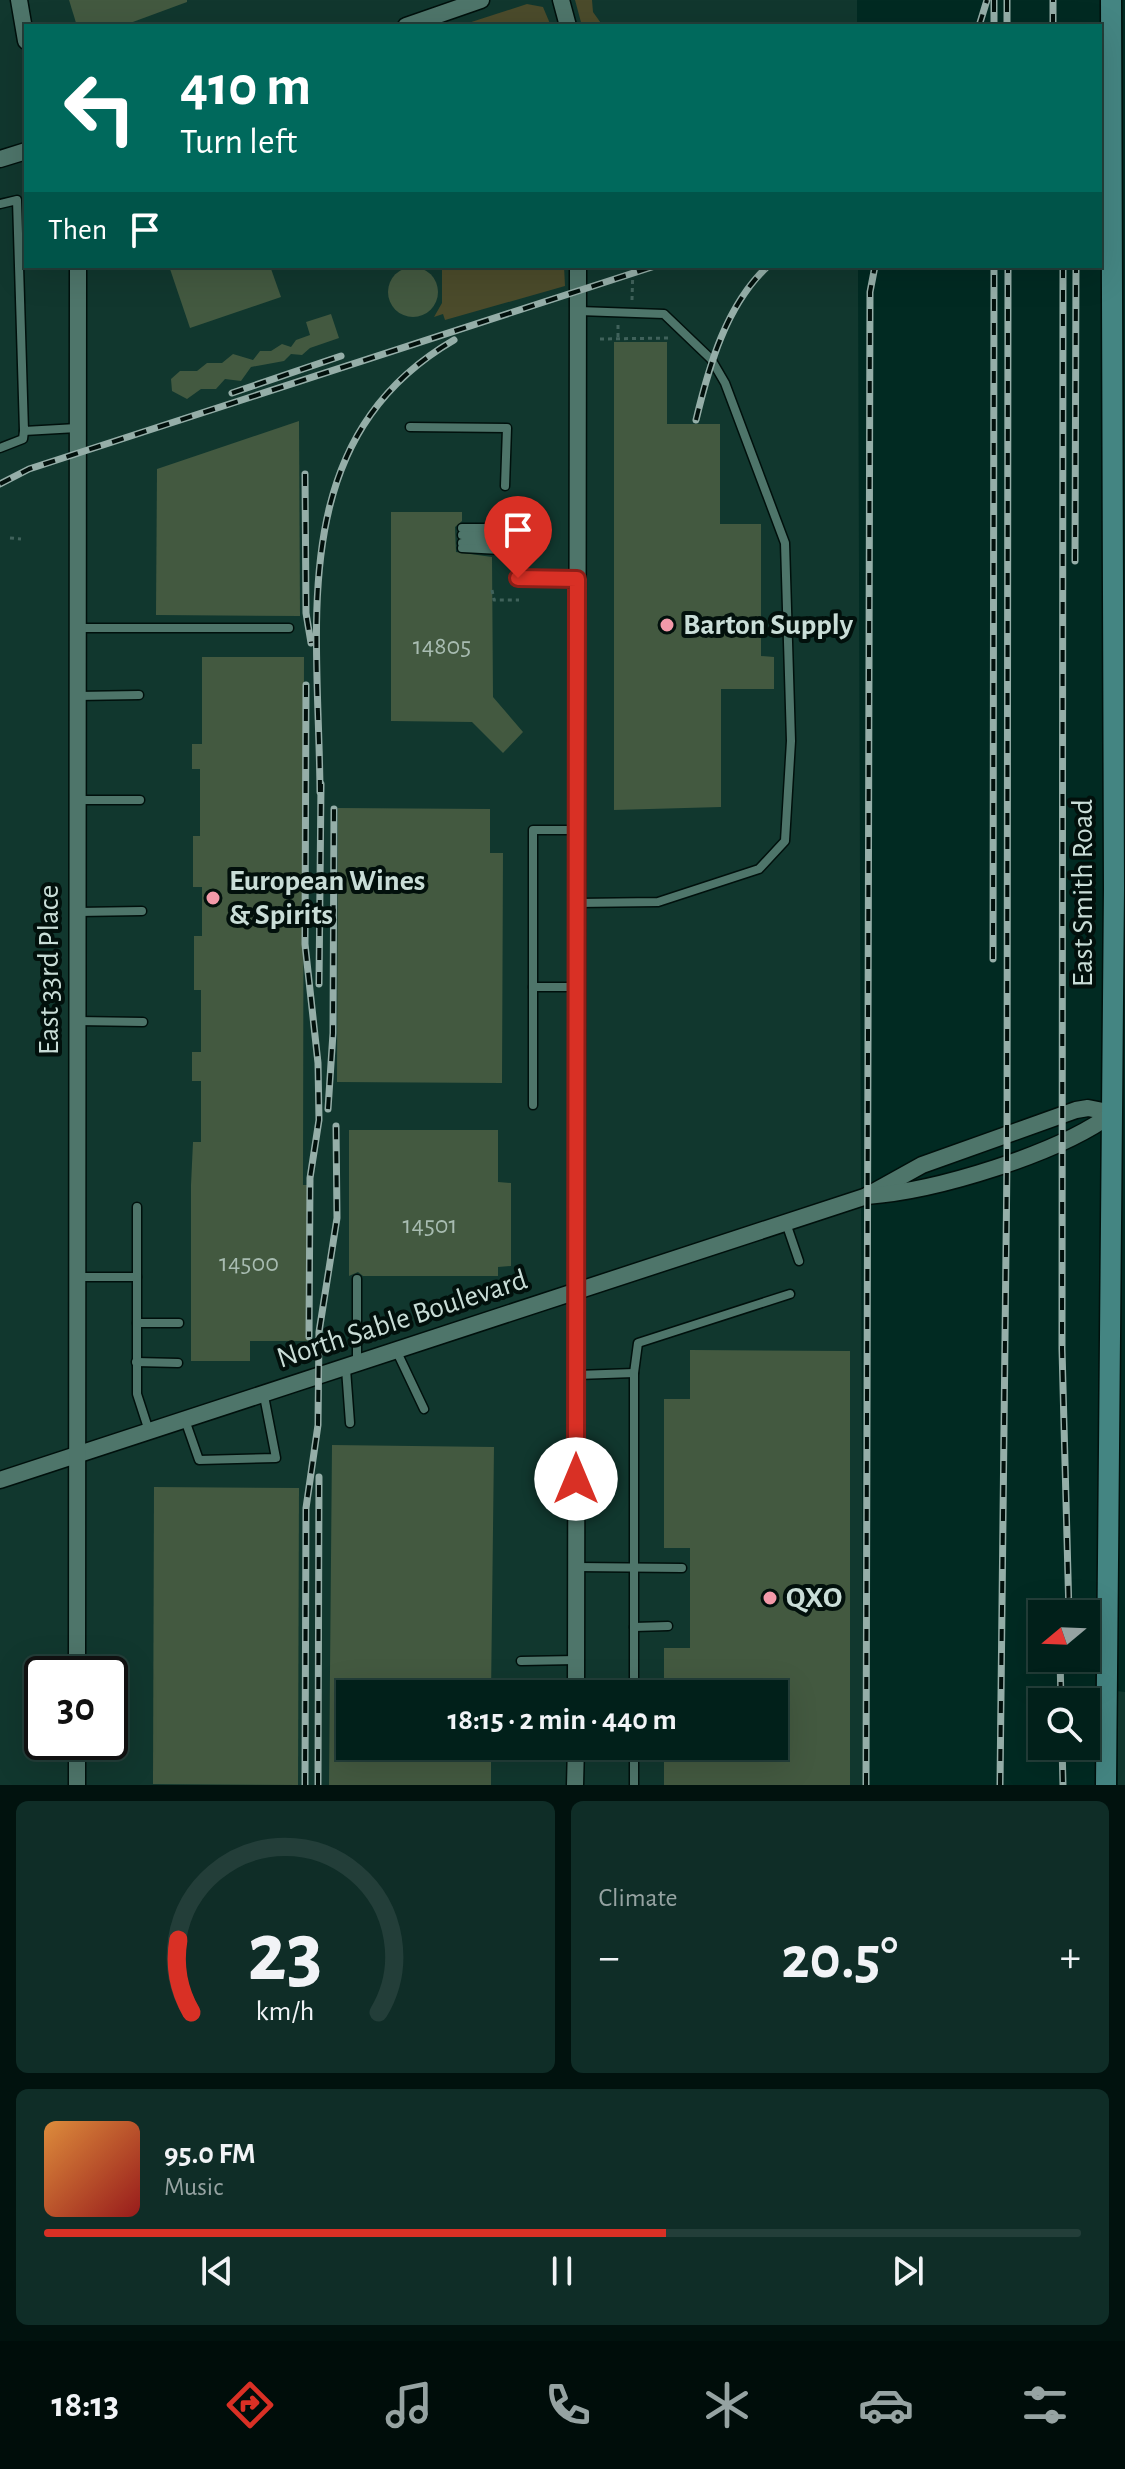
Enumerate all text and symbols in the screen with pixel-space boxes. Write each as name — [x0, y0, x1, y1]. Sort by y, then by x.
icon: left — [48, 56, 152, 160]
text: 410 m — [180, 59, 311, 115]
text: Turn left — [180, 124, 297, 160]
icon: arrive — [123, 208, 167, 252]
text: Then — [48, 215, 107, 245]
pin — [484, 496, 552, 578]
icon: arrive — [496, 508, 540, 552]
place label: Barton Supply — [683, 610, 854, 640]
marker: Barton Supply — [658, 616, 676, 634]
house number: 14805 — [413, 633, 471, 659]
street label: East Smith Road — [1068, 799, 1098, 987]
place label: European Wines & Spirits — [229, 866, 425, 930]
street label: East 33rd Place — [34, 885, 64, 1055]
marker: European Wines & Spirits — [204, 889, 222, 907]
house number: 14501 — [403, 1212, 458, 1238]
house number: 14500 — [219, 1250, 279, 1276]
street label: North Sable Boulevard — [273, 1264, 531, 1374]
position arrow — [534, 1437, 618, 1521]
place label: QXO — [786, 1583, 842, 1613]
marker: QXO — [761, 1589, 779, 1607]
north arrow — [1028, 1600, 1100, 1672]
map controls — [1028, 1600, 1100, 1760]
speed limit sign: 30 — [24, 1656, 128, 1760]
button: search — [1028, 1688, 1100, 1760]
text: 18:15 · 2 min · 440 m — [447, 1705, 677, 1735]
text: Climate — [599, 1885, 677, 1911]
text: 23 — [248, 1912, 323, 1996]
text: 20.5° — [781, 1929, 898, 1989]
text: − — [599, 1936, 620, 1980]
text: + — [1060, 1936, 1081, 1980]
text: km/h — [256, 1997, 315, 2026]
text: 95.0 FM — [164, 2139, 256, 2169]
text: Music — [164, 2174, 223, 2200]
icon: previous — [195, 2249, 239, 2293]
icon: pause — [540, 2249, 584, 2293]
icon: next — [886, 2249, 930, 2293]
icon: directions — [222, 2377, 278, 2433]
icon: music — [381, 2377, 437, 2433]
icon: phone — [540, 2377, 596, 2433]
icon: climate — [699, 2377, 755, 2433]
icon: car — [858, 2377, 914, 2433]
icon: filters — [1017, 2377, 1073, 2433]
text: 18:13 — [52, 2387, 119, 2423]

